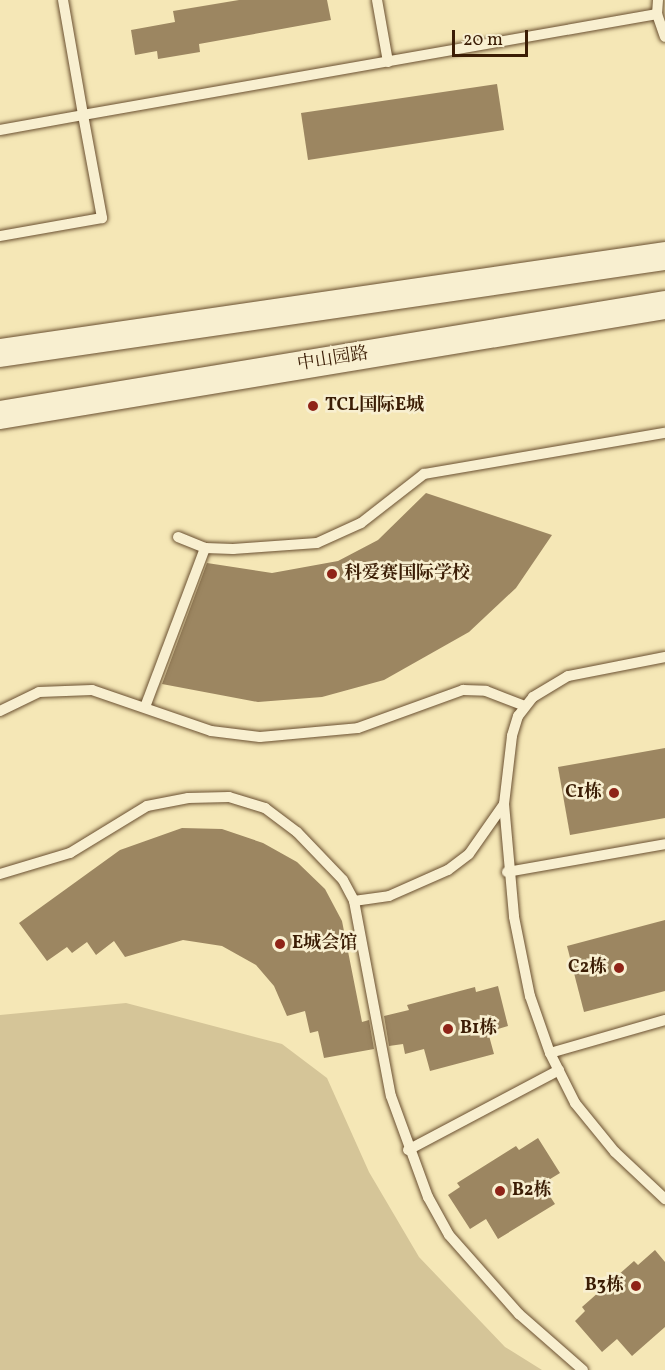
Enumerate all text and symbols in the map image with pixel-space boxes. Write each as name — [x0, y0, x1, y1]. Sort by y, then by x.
scale bar — [455, 18, 532, 56]
text: 20 m — [463, 28, 503, 53]
street label: 中山园路 — [296, 344, 370, 376]
place label: TCL国际E城 — [325, 395, 424, 417]
marker: TCL国际E城 — [306, 399, 320, 413]
place label: 科爱赛国际学校 — [344, 563, 470, 585]
marker: 科爱赛国际学校 — [325, 567, 339, 581]
place label: C1栋 — [565, 782, 602, 804]
marker: C1栋 — [607, 786, 621, 800]
place label: E城会馆 — [292, 933, 357, 955]
marker: E城会馆 — [273, 937, 287, 951]
place label: C2栋 — [568, 957, 607, 979]
marker: C2栋 — [612, 961, 626, 975]
place label: B1栋 — [460, 1018, 497, 1040]
marker: B1栋 — [441, 1022, 455, 1036]
place label: B2栋 — [512, 1180, 551, 1202]
marker: B2栋 — [493, 1184, 507, 1198]
place label: B3栋 — [585, 1275, 624, 1297]
marker: B3栋 — [629, 1279, 643, 1293]

